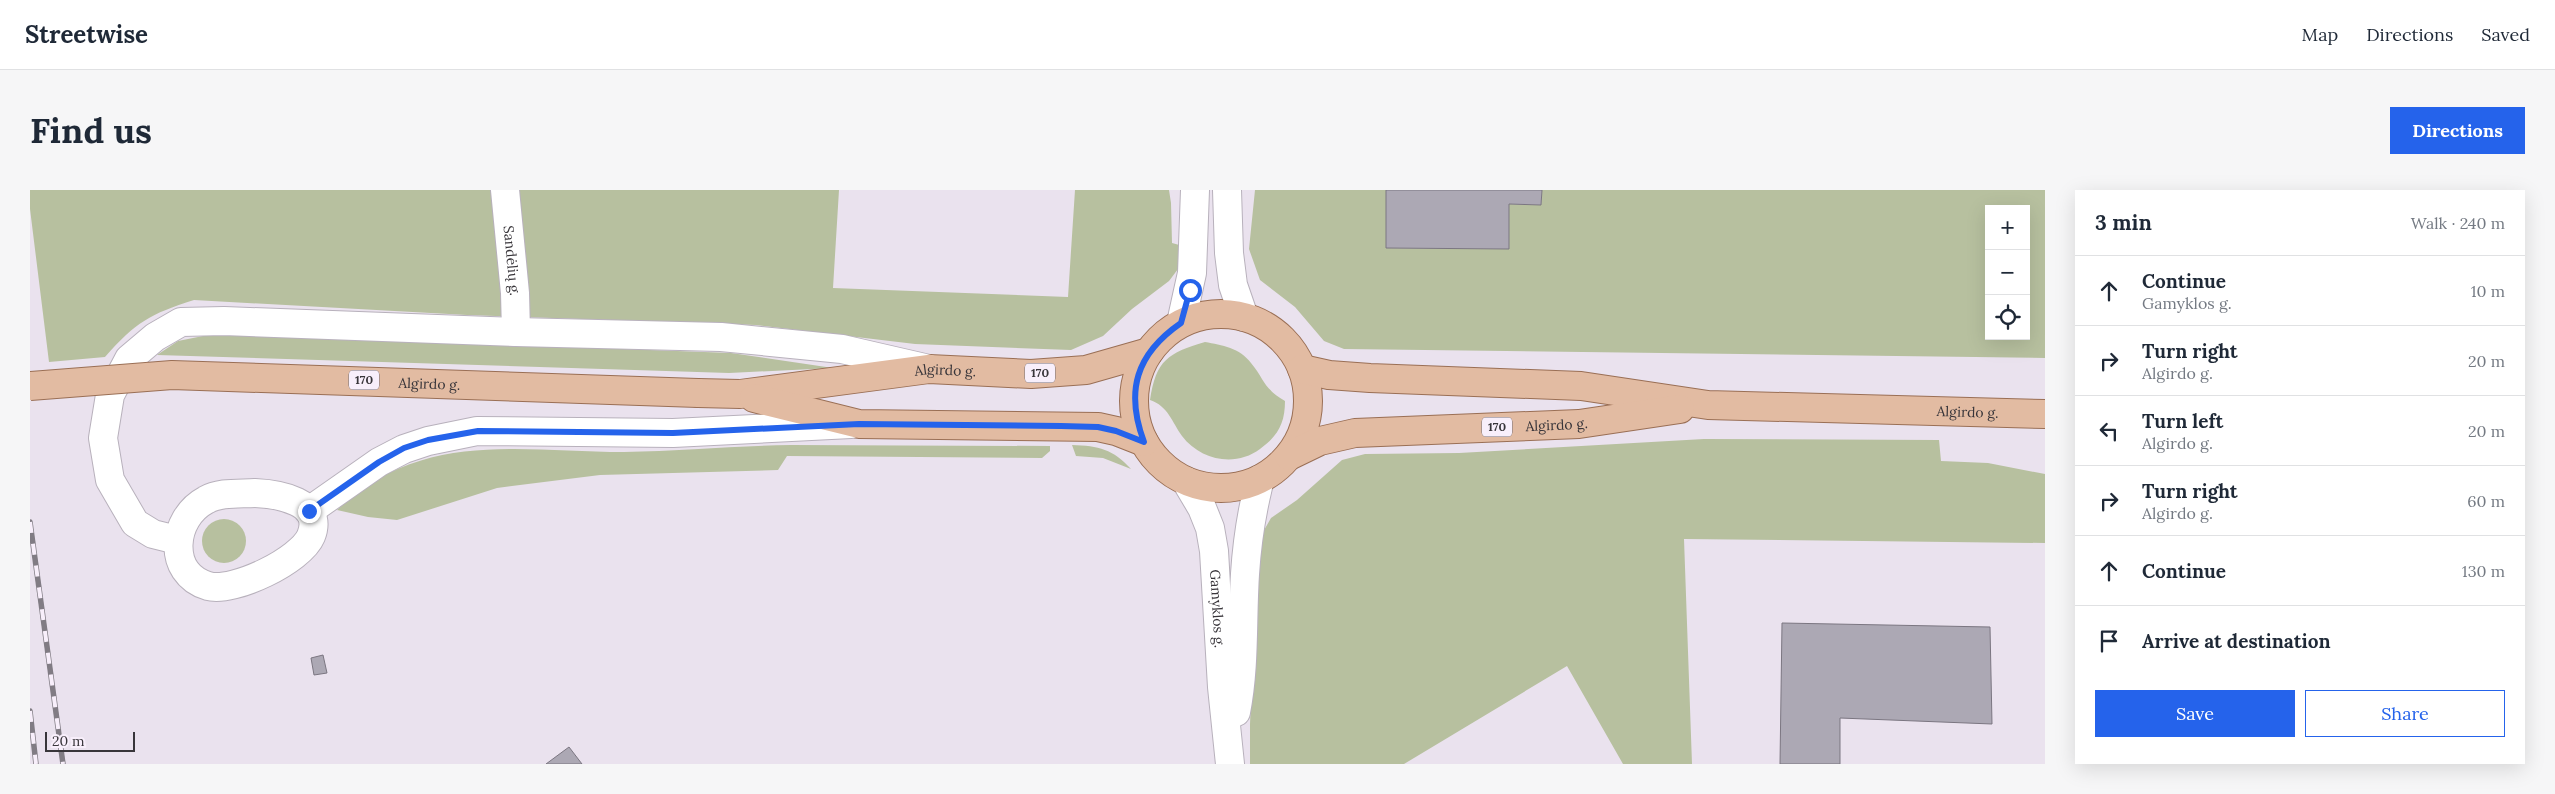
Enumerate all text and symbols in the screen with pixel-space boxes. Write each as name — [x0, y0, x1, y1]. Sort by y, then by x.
text: Streetwise — [25, 19, 148, 50]
text: Map — [2302, 23, 2338, 46]
text: Directions — [2366, 23, 2453, 46]
text: Saved — [2481, 23, 2530, 46]
button: Directions — [2390, 107, 2525, 154]
text: Find us — [30, 108, 152, 153]
map controls — [1985, 205, 2030, 340]
button: + — [1985, 205, 2030, 250]
text: 3 min — [2095, 209, 2152, 236]
text: Walk · 240 m — [2411, 213, 2505, 233]
street label: Sandėlių g. — [499, 225, 524, 296]
button: − — [1985, 250, 2030, 295]
text: Continue — [2142, 269, 2226, 293]
icon: ahead — [2095, 277, 2123, 305]
route start — [1179, 279, 1202, 302]
text: 10 m — [2471, 281, 2505, 301]
text: Gamyklos g. — [2142, 293, 2232, 313]
button: locate — [1985, 295, 2030, 340]
text: Turn right — [2142, 339, 2238, 363]
icon: right — [2095, 347, 2123, 375]
text: 20 m — [2468, 351, 2505, 371]
street label: Algirdo g. — [912, 360, 977, 380]
text: Algirdo g. — [2142, 363, 2213, 383]
road number: 170 — [1025, 364, 1055, 382]
road number: 170 — [349, 370, 379, 390]
street label: Algirdo g. — [397, 374, 461, 394]
street label: Algirdo g. — [1935, 402, 1999, 422]
text: Turn left — [2142, 409, 2223, 433]
street label: Algirdo g. — [1524, 414, 1589, 435]
icon: left — [2095, 417, 2123, 445]
road number: 170 — [1482, 418, 1512, 436]
text: 20 m — [2468, 421, 2505, 441]
text: Algirdo g. — [2142, 433, 2213, 453]
text: Turn right — [2142, 479, 2238, 503]
icon: right — [2095, 487, 2123, 515]
text: 60 m — [2467, 491, 2505, 511]
route end — [298, 500, 321, 523]
text: Algirdo g. — [2142, 503, 2213, 523]
icon: ahead — [2095, 557, 2123, 585]
text: Continue — [2142, 559, 2226, 583]
text: 130 m — [2462, 561, 2505, 581]
street label: Gamyklos g. — [1206, 569, 1229, 648]
icon: arrive — [2095, 627, 2123, 655]
text: Arrive at destination — [2142, 629, 2331, 653]
button: Save — [2095, 690, 2295, 737]
button: Share — [2305, 690, 2505, 737]
scale bar — [45, 729, 135, 752]
text: 20 m — [52, 732, 84, 750]

